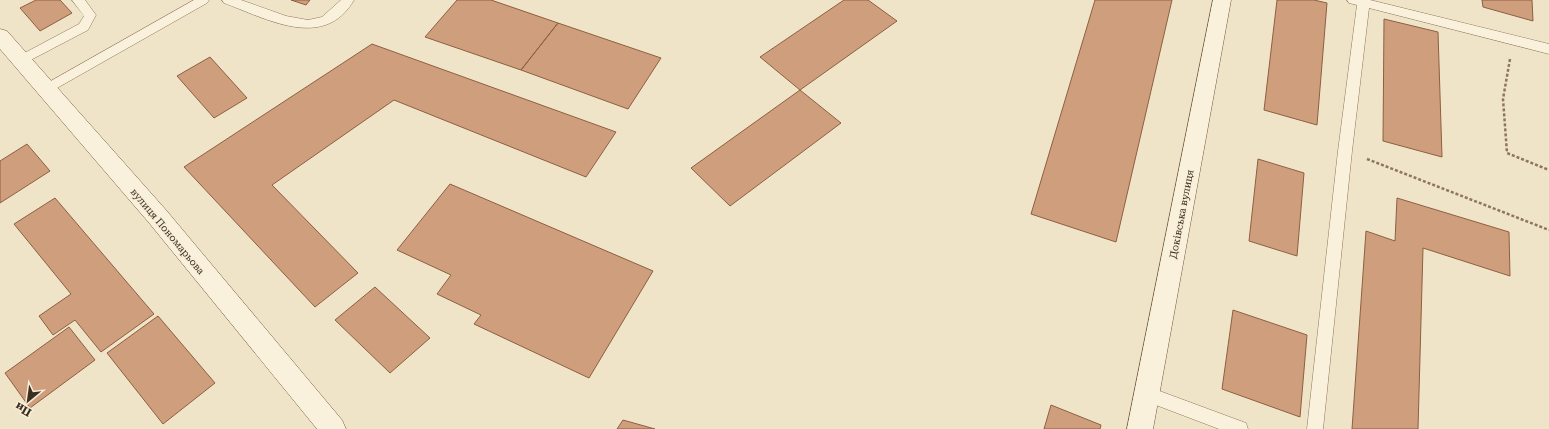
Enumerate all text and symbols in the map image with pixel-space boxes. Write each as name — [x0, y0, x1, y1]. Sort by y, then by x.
street label: Доківська вулиця — [1167, 168, 1196, 260]
street label: вулиця Пономарьова — [128, 186, 207, 277]
north arrow — [8, 381, 48, 421]
text: Пн — [13, 399, 34, 419]

